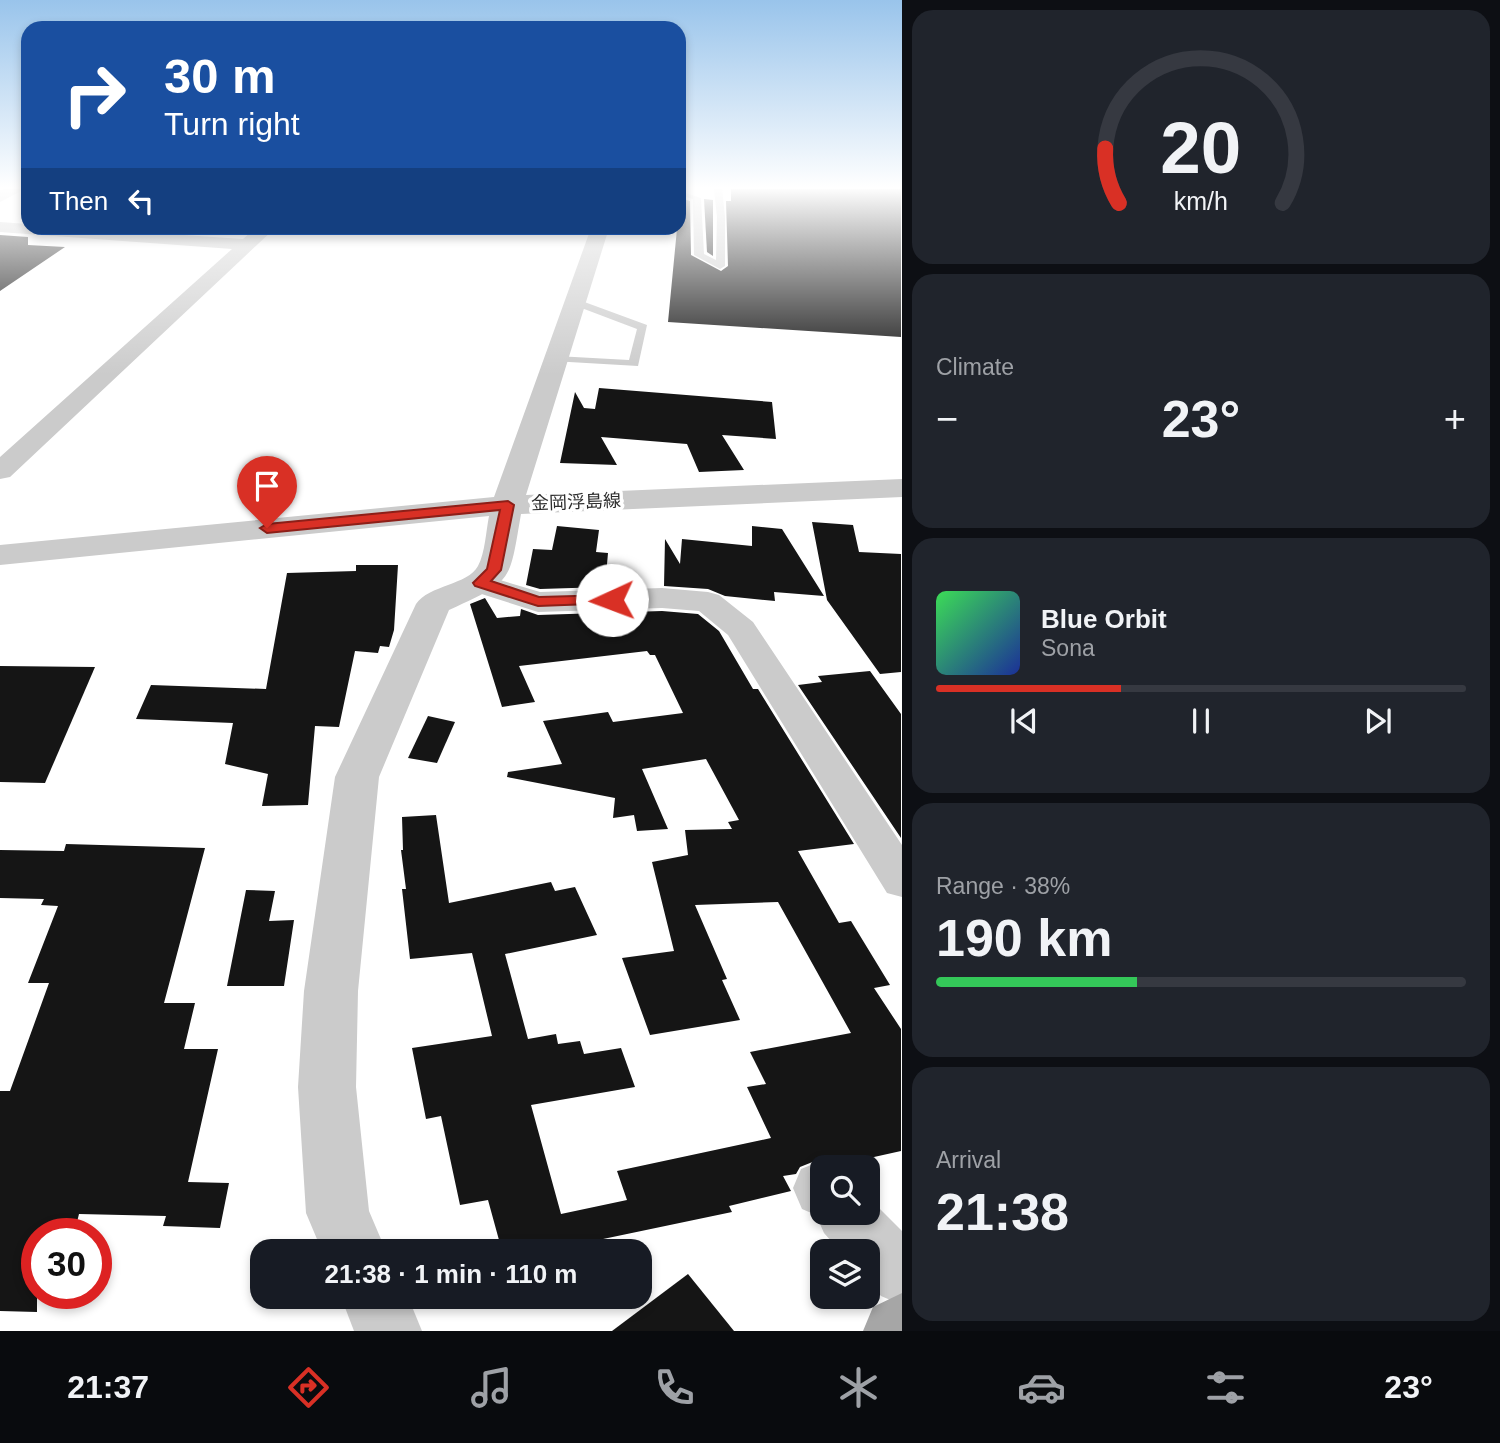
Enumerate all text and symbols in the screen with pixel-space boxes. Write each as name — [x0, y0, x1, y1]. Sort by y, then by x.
icon: right — [49, 49, 140, 140]
text: 30 m — [164, 49, 276, 103]
text: Turn right — [164, 106, 300, 142]
text: 20 — [1161, 107, 1241, 188]
icon: left — [122, 182, 160, 220]
text: Then — [49, 186, 108, 216]
text: km/h — [1174, 187, 1228, 215]
text: Climate — [936, 354, 1014, 380]
text: 23° — [1162, 390, 1240, 448]
text: − — [936, 398, 958, 440]
text: + — [1444, 398, 1466, 440]
pin — [237, 456, 297, 528]
icon: arrive — [248, 467, 286, 505]
street label: 金岡浮島線 — [531, 490, 621, 514]
position arrow — [575, 563, 649, 637]
text: Blue Orbit — [1041, 604, 1167, 634]
text: Sona — [1041, 635, 1095, 661]
icon: previous — [1005, 702, 1043, 740]
icon: pause — [1182, 702, 1220, 740]
icon: next — [1359, 702, 1397, 740]
text: Range · 38% — [936, 873, 1070, 899]
text: 190 km — [936, 909, 1112, 967]
text: Arrival — [936, 1147, 1001, 1173]
map controls — [810, 1155, 880, 1309]
button: search — [810, 1155, 880, 1225]
text: 21:38 — [936, 1183, 1069, 1241]
speed limit sign: 30 — [21, 1218, 112, 1309]
button: layers — [810, 1239, 880, 1309]
text: 21:38 · 1 min · 110 m — [325, 1259, 577, 1289]
icon: directions — [284, 1363, 333, 1412]
icon: music — [467, 1363, 516, 1412]
icon: phone — [650, 1363, 699, 1412]
icon: climate — [834, 1363, 883, 1412]
icon: car — [1017, 1363, 1066, 1412]
icon: filters — [1201, 1363, 1250, 1412]
text: 21:37 — [67, 1369, 149, 1405]
text: 23° — [1384, 1369, 1433, 1405]

